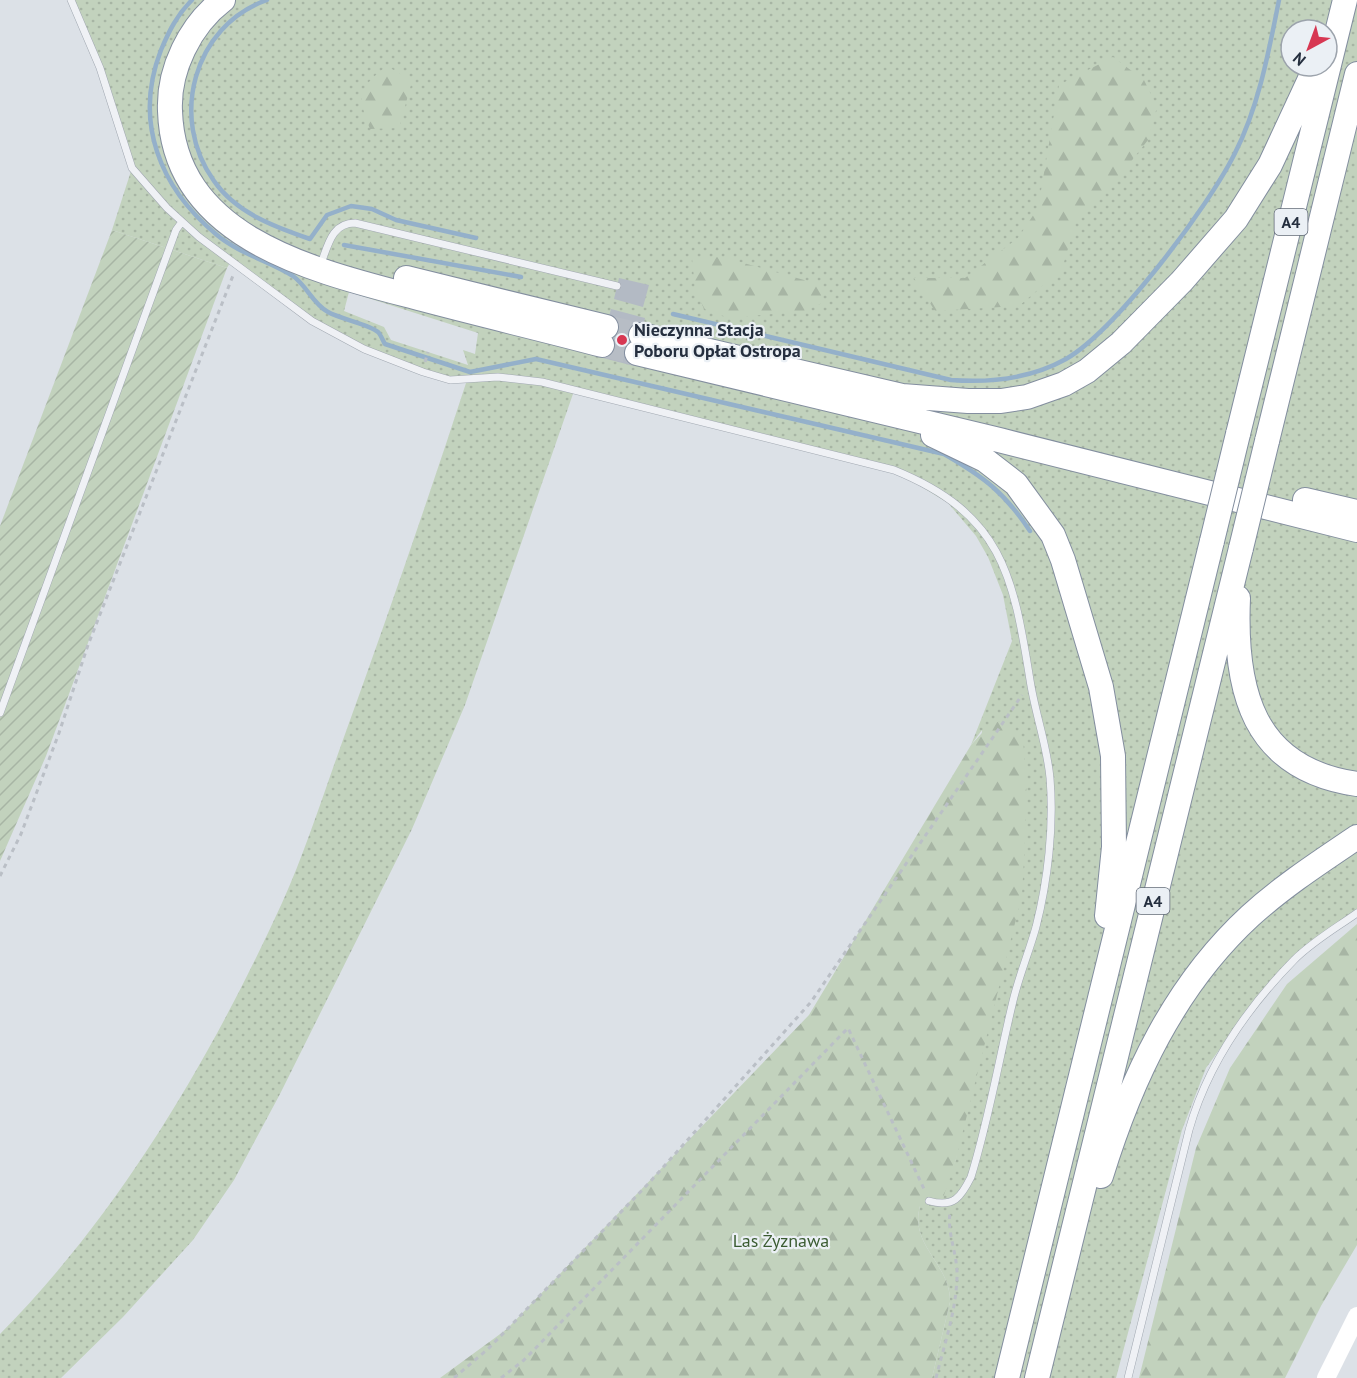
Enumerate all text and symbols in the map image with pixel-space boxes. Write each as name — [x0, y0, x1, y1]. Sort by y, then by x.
north arrow — [1279, 18, 1339, 78]
text: N — [1289, 48, 1310, 70]
road number: A4 — [1274, 209, 1308, 235]
place label: Nieczynna Stacja Poboru Opłat Ostropa — [634, 318, 801, 362]
marker: Nieczynna Stacja Poboru Opłat Ostropa — [615, 333, 629, 347]
road number: A4 — [1136, 888, 1170, 914]
park label: Las Żyznawa — [733, 1229, 829, 1252]

